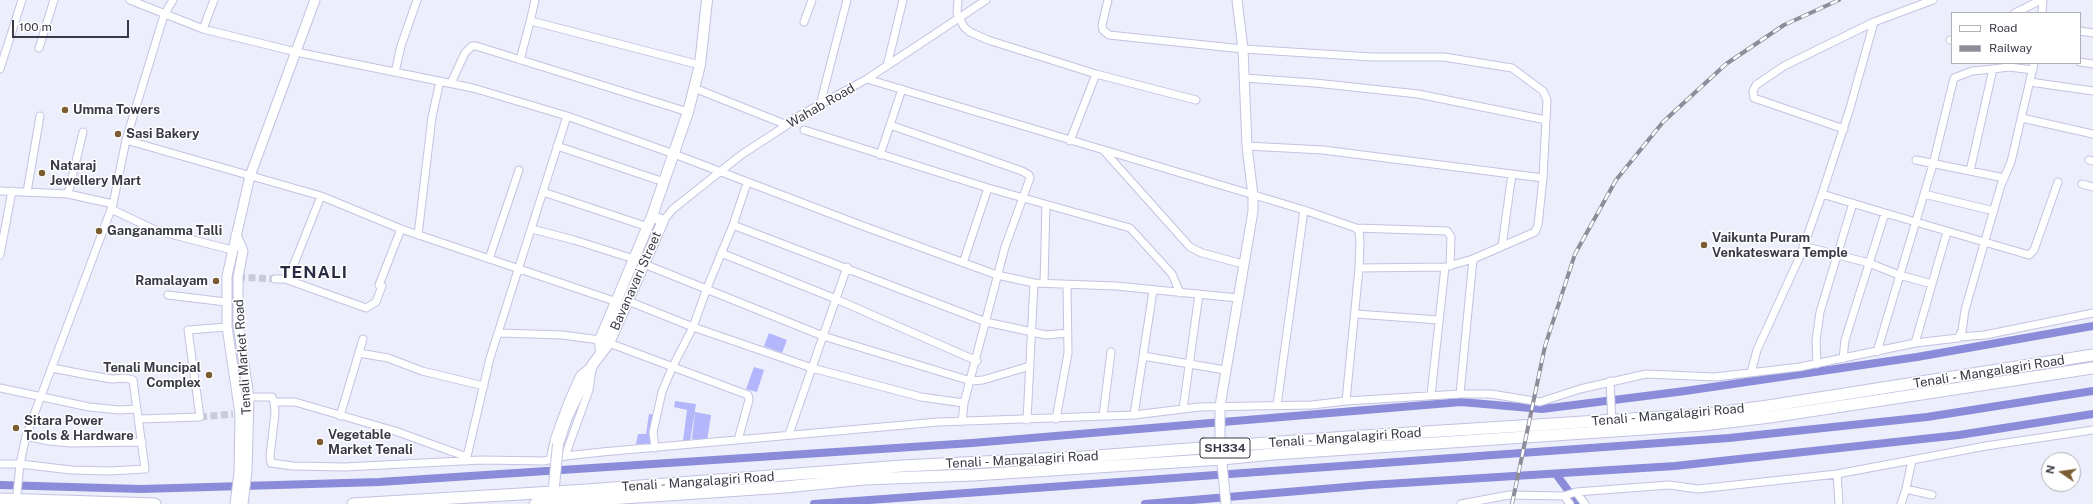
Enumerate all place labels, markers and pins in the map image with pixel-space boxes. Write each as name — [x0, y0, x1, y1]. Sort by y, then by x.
place label: Umma Towers — [73, 102, 160, 118]
marker: Umma Towers — [60, 105, 70, 115]
place label: Sasi Bakery — [126, 126, 199, 142]
marker: Sasi Bakery — [113, 129, 123, 139]
place label: Nataraj Jewellery Mart — [50, 158, 141, 189]
marker: Nataraj Jewellery Mart — [37, 168, 47, 178]
place label: Ganganamma Talli — [107, 223, 222, 239]
marker: Ganganamma Talli — [94, 226, 104, 236]
place label: Vaikunta Puram Venkateswara Temple — [1712, 230, 1848, 261]
marker: Vaikunta Puram Venkateswara Temple — [1699, 240, 1709, 250]
place label: Ramalayam — [135, 273, 208, 289]
marker: Ramalayam — [211, 276, 221, 286]
place label: Tenali Muncipal Complex — [103, 360, 201, 391]
marker: Tenali Muncipal Complex — [204, 370, 214, 380]
place label: Sitara Power Tools & Hardware — [24, 413, 134, 444]
marker: Sitara Power Tools & Hardware — [11, 423, 21, 433]
place label: Vegetable Market Tenali — [328, 427, 413, 458]
marker: Vegetable Market Tenali — [315, 437, 325, 447]

